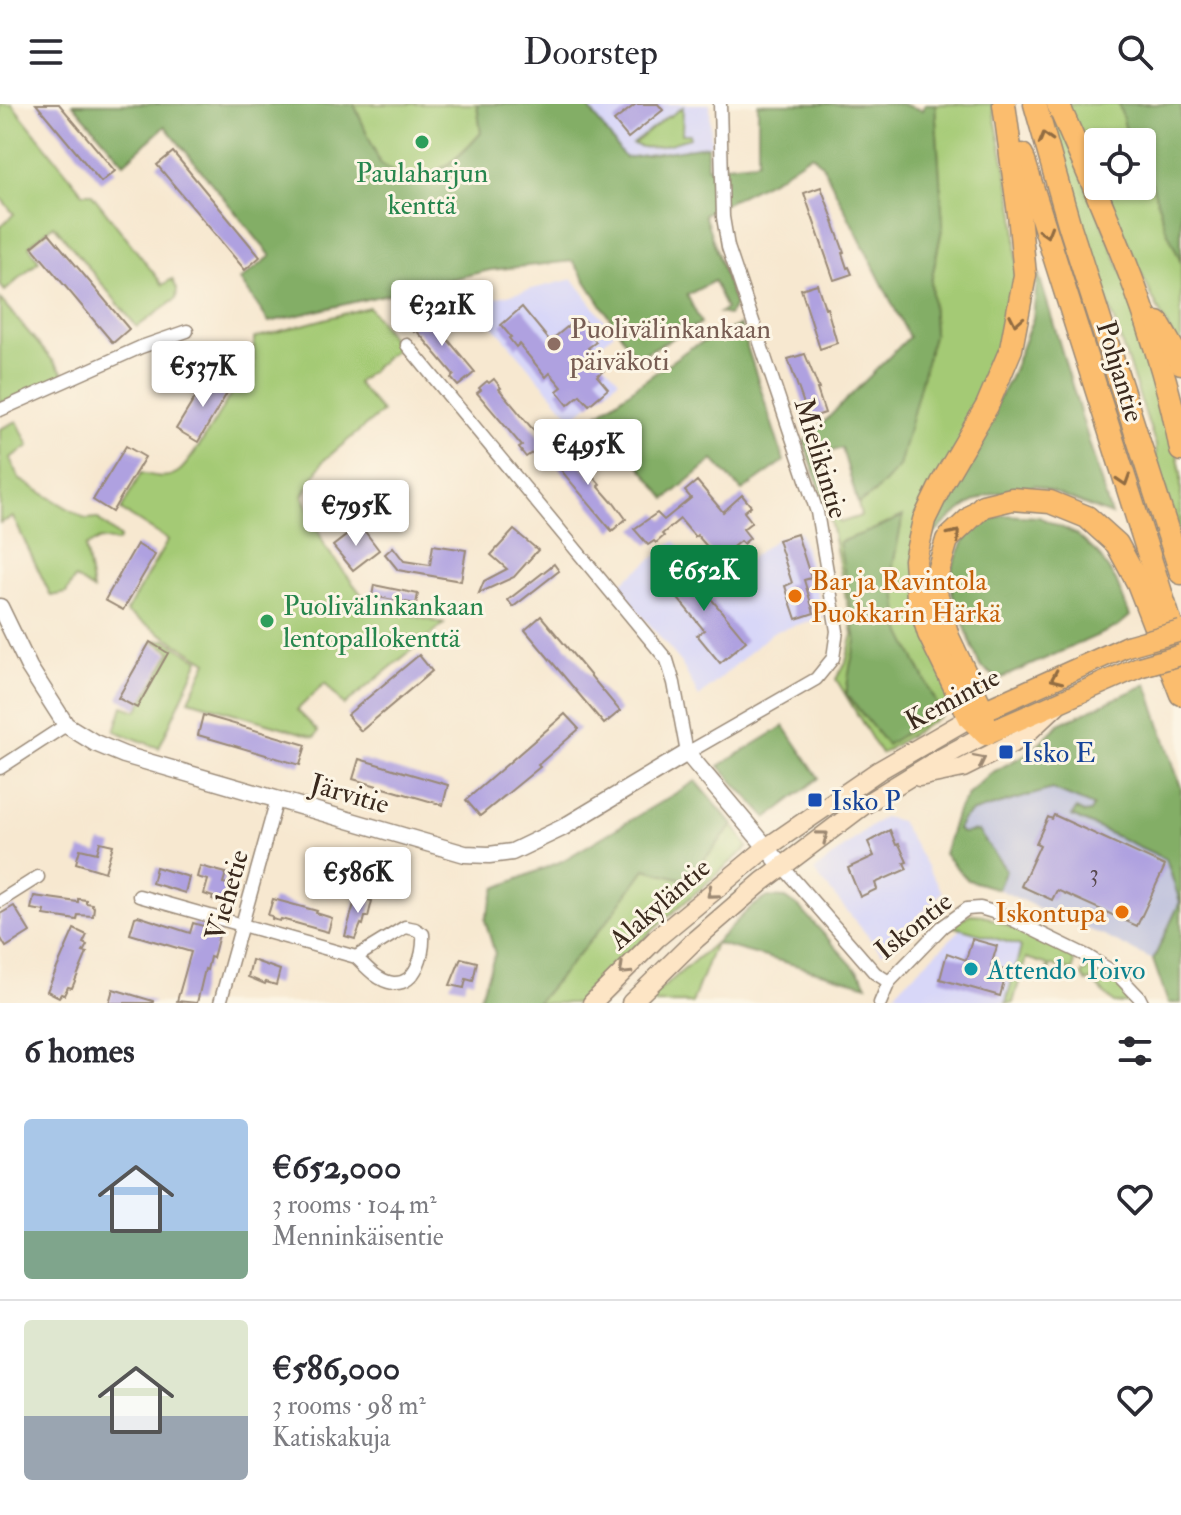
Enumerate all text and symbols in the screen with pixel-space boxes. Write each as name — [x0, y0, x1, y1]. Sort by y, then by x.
icon: menu — [24, 30, 68, 74]
text: Doorstep — [523, 30, 658, 75]
icon: search — [1113, 30, 1157, 74]
map controls — [1084, 128, 1156, 200]
button: locate — [1084, 128, 1156, 200]
one-way arrow — [1038, 132, 1054, 146]
marker: Paulaharjun kenttä — [413, 133, 431, 151]
place label: Paulaharjun kenttä — [356, 156, 488, 223]
one-way arrow — [1037, 224, 1053, 238]
pin: €321K — [386, 280, 498, 348]
text: €321K — [409, 290, 475, 322]
place label: Puolivälinkankaan päiväkoti — [569, 312, 771, 379]
one-way arrow — [1009, 313, 1026, 327]
street label: Pohjantie — [1088, 317, 1152, 427]
marker: Puolivälinkankaan päiväkoti — [545, 335, 563, 353]
pin: €537K — [147, 341, 259, 409]
text: €537K — [170, 351, 236, 383]
street label: Mielikintie — [786, 394, 856, 523]
pin: €495K — [532, 419, 644, 487]
text: €495K — [552, 429, 624, 461]
one-way arrow — [1115, 472, 1131, 486]
pin: €795K — [300, 480, 412, 548]
text: €795K — [321, 490, 391, 522]
one-way arrow — [945, 530, 959, 545]
pin: €652K — [648, 545, 760, 613]
text: €652K — [669, 555, 740, 587]
place label: Bar ja Ravintola Puokkarin Härkä — [811, 564, 1001, 631]
marker: Bar ja Ravintola Puokkarin Härkä — [786, 587, 804, 605]
place label: Puolivälinkankaan lentopallokenttä — [283, 589, 484, 656]
marker: Puolivälinkankaan lentopallokenttä — [258, 612, 276, 630]
street label: Kemintie — [899, 660, 1006, 739]
one-way arrow — [1050, 668, 1064, 684]
place label: Isko E — [1022, 736, 1095, 771]
marker: Isko E — [997, 743, 1015, 761]
one-way arrow — [971, 754, 986, 769]
street label: Järvitie — [305, 766, 393, 822]
place label: Isko P — [831, 784, 901, 819]
marker: Isko P — [806, 791, 824, 809]
one-way arrow — [815, 831, 829, 845]
street label: Viehetie — [198, 845, 257, 945]
pin: €586K — [302, 847, 414, 915]
street label: Alakyläntie — [601, 850, 718, 958]
text: €586K — [323, 857, 393, 889]
house number: 3 — [1089, 858, 1099, 889]
one-way arrow — [707, 883, 721, 898]
street label: Iskontie — [868, 884, 960, 968]
place label: Iskontupa — [995, 896, 1106, 931]
marker: Iskontupa — [1113, 903, 1131, 921]
place label: Attendo Toivo — [986, 953, 1145, 988]
marker: Attendo Toivo — [962, 960, 980, 978]
one-way arrow — [619, 961, 633, 975]
icon: filters — [1113, 1029, 1157, 1073]
text: 6 homes — [24, 1030, 135, 1073]
text: €652,000 — [272, 1146, 401, 1189]
icon: home — [88, 1151, 184, 1247]
icon: heart — [1113, 1177, 1157, 1221]
text: 3 rooms · 104 m² — [272, 1189, 437, 1221]
text: Menninkäisentie — [272, 1221, 444, 1253]
text: €586,000 — [272, 1347, 400, 1390]
icon: home — [88, 1352, 184, 1448]
icon: heart — [1113, 1378, 1157, 1422]
text: 3 rooms · 98 m² — [272, 1390, 426, 1422]
text: Katiskakuja — [272, 1422, 390, 1454]

